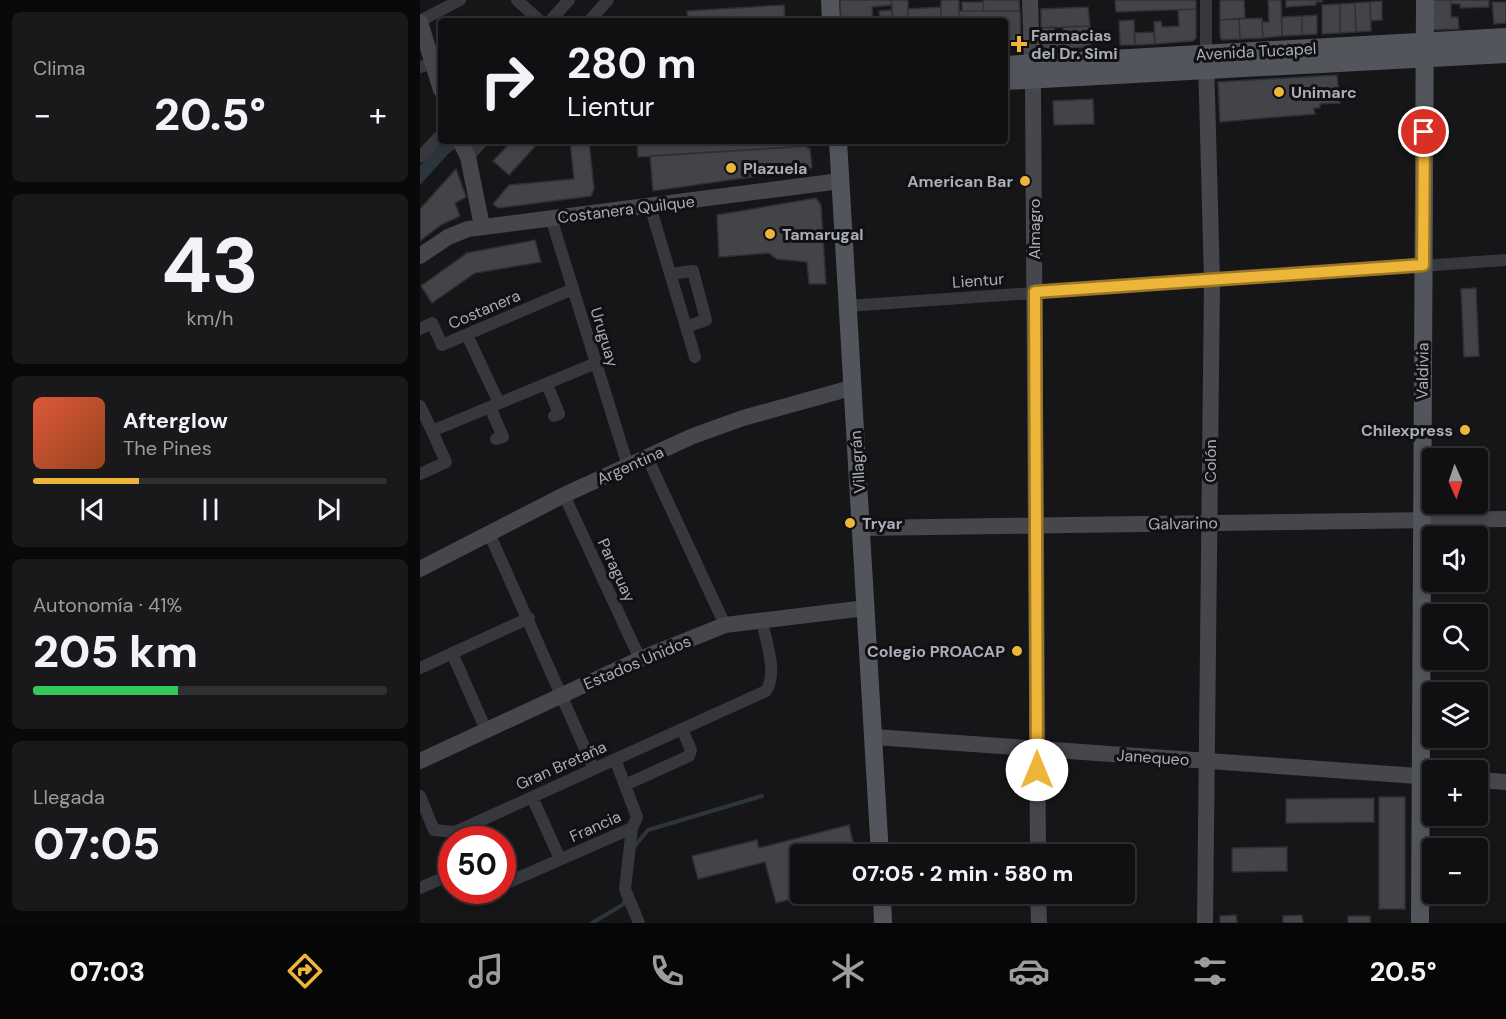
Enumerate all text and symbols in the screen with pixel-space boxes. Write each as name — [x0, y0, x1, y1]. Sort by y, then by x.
place label: Farmacias del Dr. Simi — [1031, 25, 1118, 64]
text: 280 m — [567, 36, 697, 91]
marker: Farmacias del Dr. Simi — [1012, 37, 1026, 51]
street label: Avenida Tucapel — [1195, 38, 1317, 65]
icon: right — [468, 42, 546, 120]
text: Clima — [33, 55, 85, 81]
place label: Unimarc — [1291, 82, 1357, 103]
text: 20.5° — [154, 85, 266, 144]
marker: Unimarc — [1272, 85, 1286, 99]
text: Lientur — [567, 89, 655, 124]
text: − — [33, 93, 51, 136]
text: + — [369, 93, 387, 136]
pin — [1398, 106, 1449, 157]
icon: arrive — [1407, 115, 1440, 148]
place label: Plazuela — [743, 158, 807, 179]
marker: Plazuela — [724, 161, 738, 175]
place label: American Bar — [907, 171, 1013, 192]
marker: American Bar — [1018, 174, 1032, 188]
street label: Costanera Quilque — [556, 191, 696, 228]
street label: Almagro — [1024, 198, 1045, 260]
text: 43 — [161, 215, 259, 316]
place label: Tamarugal — [782, 224, 864, 245]
marker: Tamarugal — [763, 227, 777, 241]
street label: Lientur — [951, 268, 1005, 293]
street label: Costanera — [445, 285, 524, 334]
text: km/h — [186, 305, 234, 331]
street label: Uruguay — [586, 305, 624, 369]
street label: Valdivia — [1412, 342, 1433, 400]
text: Afterglow — [123, 406, 228, 435]
place label: Chilexpress — [1361, 420, 1453, 441]
marker: Chilexpress — [1458, 423, 1472, 437]
street label: Villagrán — [845, 430, 870, 494]
text: The Pines — [123, 435, 212, 461]
street label: Colón — [1200, 439, 1221, 483]
street label: Argentina — [593, 441, 667, 490]
north arrow — [1422, 448, 1488, 514]
map controls — [1422, 448, 1488, 904]
icon: previous — [76, 493, 109, 526]
icon: pause — [194, 493, 227, 526]
icon: next — [312, 493, 345, 526]
street label: Galvarino — [1148, 512, 1218, 535]
place label: Tryar — [862, 513, 903, 534]
marker: Tryar — [843, 516, 857, 530]
button: sound — [1422, 526, 1488, 592]
street label: Paraguay — [593, 535, 640, 605]
text: Autonomía · 41% — [33, 592, 182, 618]
button: search — [1422, 604, 1488, 670]
text: 205 km — [33, 622, 198, 681]
street label: Estados Unidos — [580, 630, 694, 695]
place label: Colegio PROACAP — [867, 641, 1005, 662]
marker: Colegio PROACAP — [1010, 644, 1024, 658]
button: layers — [1422, 682, 1488, 748]
street label: Gran Bretaña — [513, 736, 610, 795]
position arrow — [1005, 738, 1069, 802]
street label: Janequeo — [1116, 744, 1190, 771]
button: + — [1422, 760, 1488, 826]
text: Llegada — [33, 784, 105, 810]
street label: Francia — [566, 806, 624, 847]
text: 07:05 — [33, 814, 160, 873]
speed limit sign: 50 — [438, 826, 516, 904]
button: − — [1422, 838, 1488, 904]
text: 07:05 · 2 min · 580 m — [852, 859, 1073, 888]
icon: directions — [284, 950, 326, 992]
icon: music — [465, 950, 507, 992]
icon: phone — [646, 950, 688, 992]
icon: climate — [827, 950, 869, 992]
icon: car — [1008, 950, 1050, 992]
icon: filters — [1189, 950, 1231, 992]
text: 07:03 — [69, 954, 145, 989]
text: 20.5° — [1370, 954, 1436, 989]

